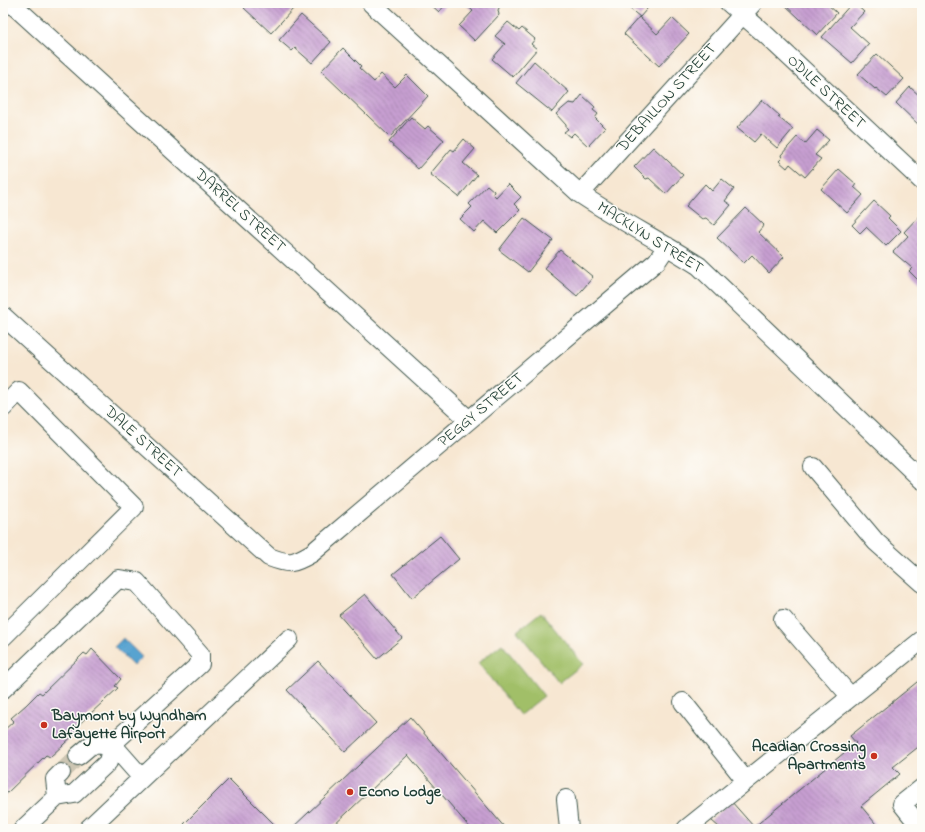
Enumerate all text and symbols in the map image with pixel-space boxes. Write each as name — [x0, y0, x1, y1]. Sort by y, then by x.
street label: DEBAILLON STREET — [611, 38, 723, 159]
street label: ODILE STREET — [781, 49, 871, 135]
street label: DARREL STREET — [188, 163, 291, 259]
street label: MACKLYN STREET — [592, 196, 708, 280]
street label: PEGGY STREET — [433, 367, 529, 453]
street label: DALE STREET — [98, 400, 187, 484]
place label: Baymont by Wyndham Lafayette Airport — [51, 704, 207, 747]
marker: Baymont by Wyndham Lafayette Airport — [39, 720, 49, 730]
place label: Acadian Crossing Apartments — [752, 735, 866, 777]
marker: Acadian Crossing Apartments — [869, 751, 879, 761]
place label: Econo Lodge — [358, 780, 442, 805]
marker: Econo Lodge — [345, 787, 355, 797]

